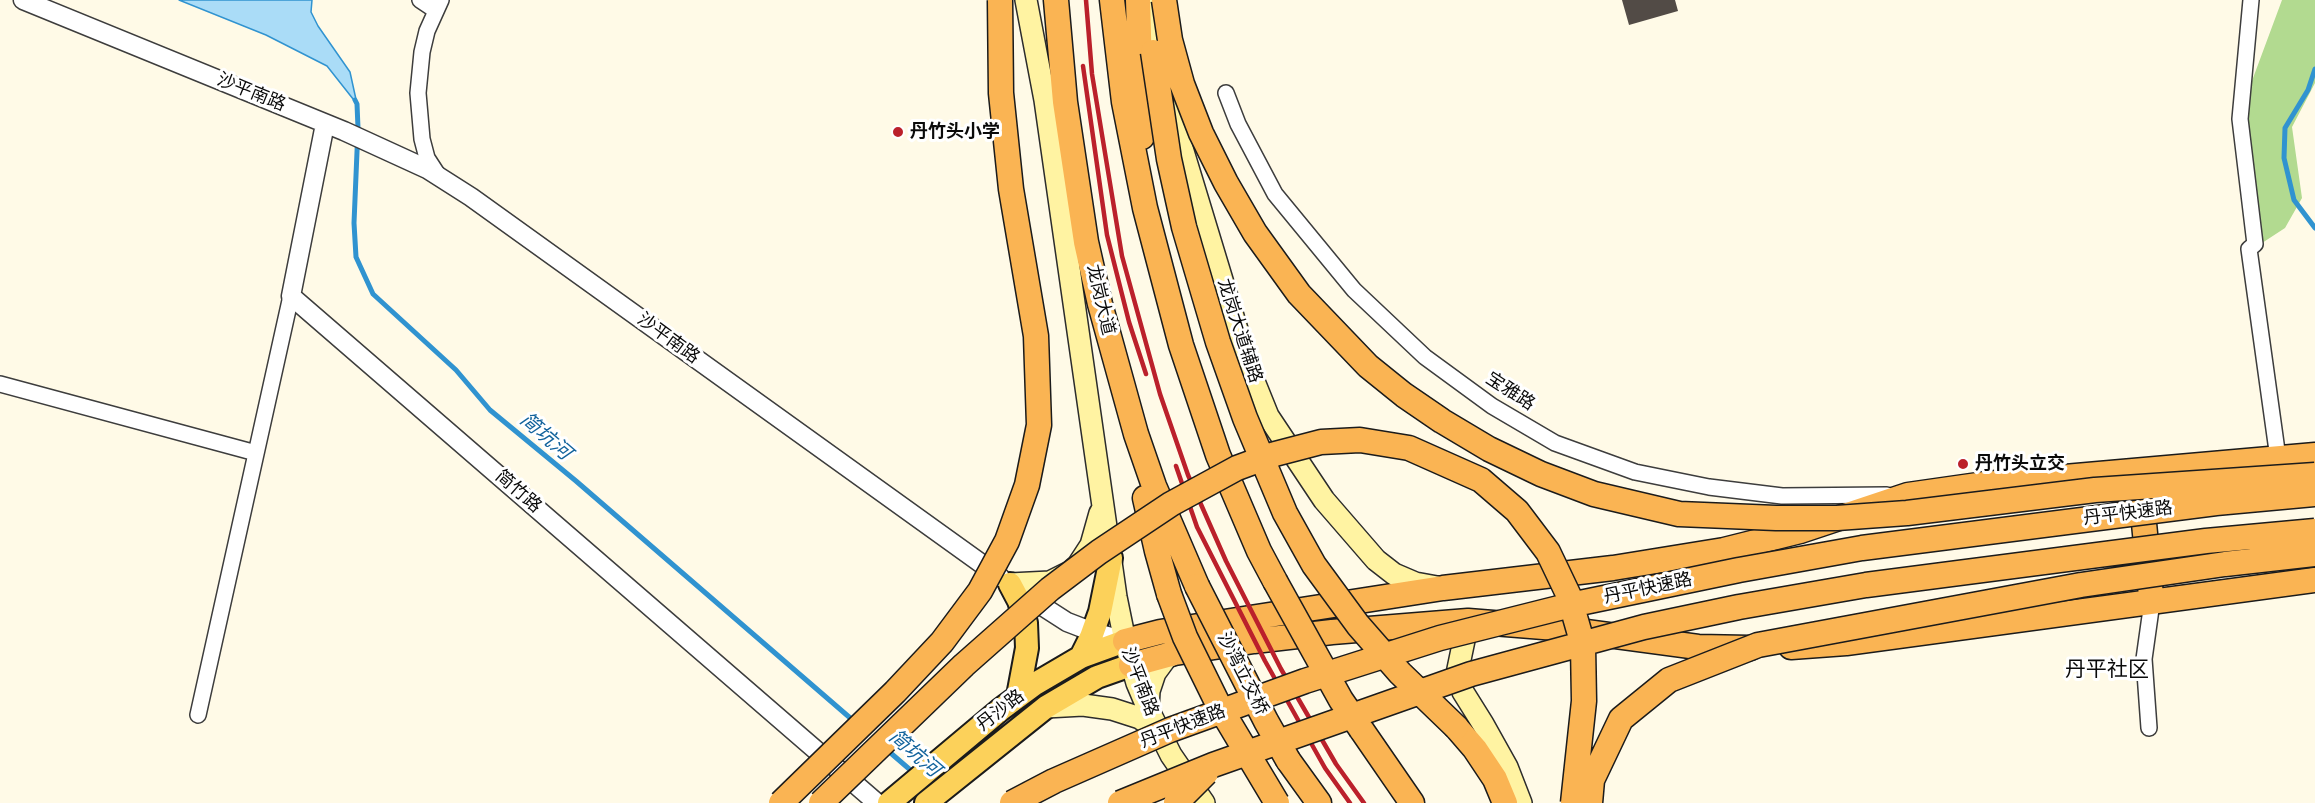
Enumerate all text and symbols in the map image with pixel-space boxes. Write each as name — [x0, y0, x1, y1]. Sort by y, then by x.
street label: 沙平南路 — [214, 70, 288, 116]
place label: 丹竹头小学 — [910, 121, 1000, 143]
marker: 丹竹头小学 — [891, 125, 905, 139]
street label: 龙岗大道 — [1081, 262, 1119, 338]
street label: 龙岗大道辅路 — [1212, 276, 1266, 386]
street label: 沙平南路 — [633, 309, 703, 369]
street label: 宝雅路 — [1481, 368, 1539, 416]
water label: 简坑河 — [514, 408, 576, 466]
place label: 丹竹头立交 — [1975, 453, 2065, 475]
marker: 丹竹头立交 — [1956, 457, 1970, 471]
street label: 简竹路 — [491, 466, 545, 518]
street label: 丹平快速路 — [2082, 498, 2174, 530]
street label: 丹平快速路 — [1602, 569, 1694, 609]
street label: 沙湾立交桥 — [1212, 629, 1272, 719]
street label: 沙平南路 — [1116, 645, 1162, 719]
district label: 丹平社区 — [2065, 658, 2149, 684]
street label: 丹沙路 — [973, 686, 1029, 736]
street label: 丹平快速路 — [1137, 701, 1229, 753]
water label: 简坑河 — [883, 725, 945, 783]

